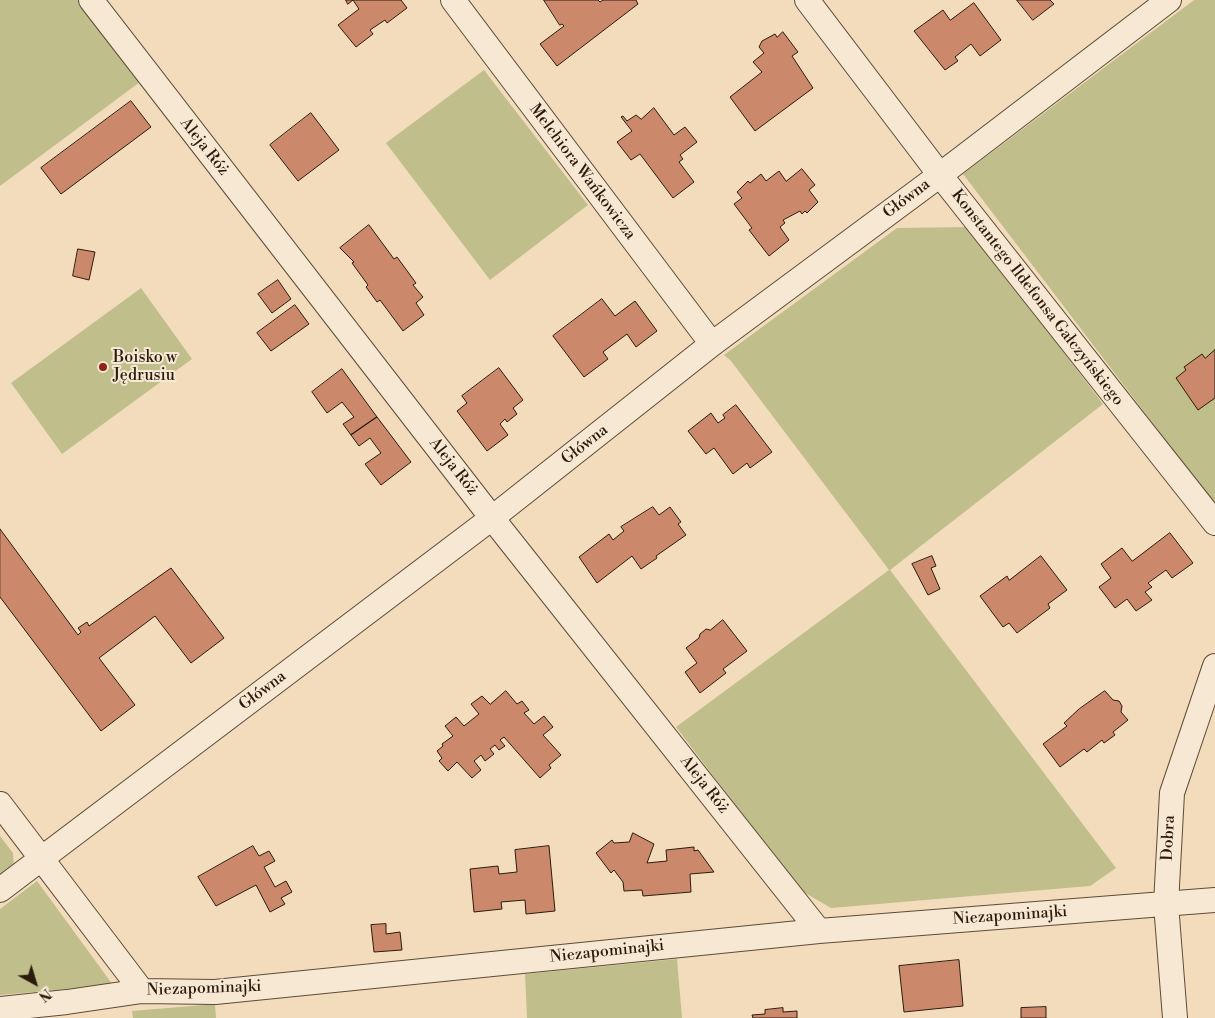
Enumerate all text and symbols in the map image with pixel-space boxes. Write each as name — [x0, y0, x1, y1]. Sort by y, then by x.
street label: Melchiora Wańkowicza — [525, 100, 639, 244]
street label: Aleja Róż — [175, 114, 233, 180]
street label: Główna — [880, 175, 934, 223]
street label: Konstantego Ildefonsa Gałczyńskiego — [947, 186, 1127, 410]
place label: Boisko w Jędrusiu — [113, 348, 177, 386]
marker: Boisko w Jędrusiu — [97, 361, 109, 373]
street label: Główna — [558, 421, 612, 469]
street label: Aleja Róż — [424, 434, 482, 500]
street label: Główna — [236, 667, 290, 715]
street label: Aleja Róż — [675, 752, 733, 818]
street label: Dobra — [1158, 815, 1180, 861]
street label: Niezapominajki — [952, 902, 1068, 930]
street label: Niezapominajki — [549, 936, 665, 968]
north arrow — [10, 958, 60, 1008]
street label: Niezapominajki — [146, 977, 262, 1001]
text: N — [34, 984, 54, 1005]

